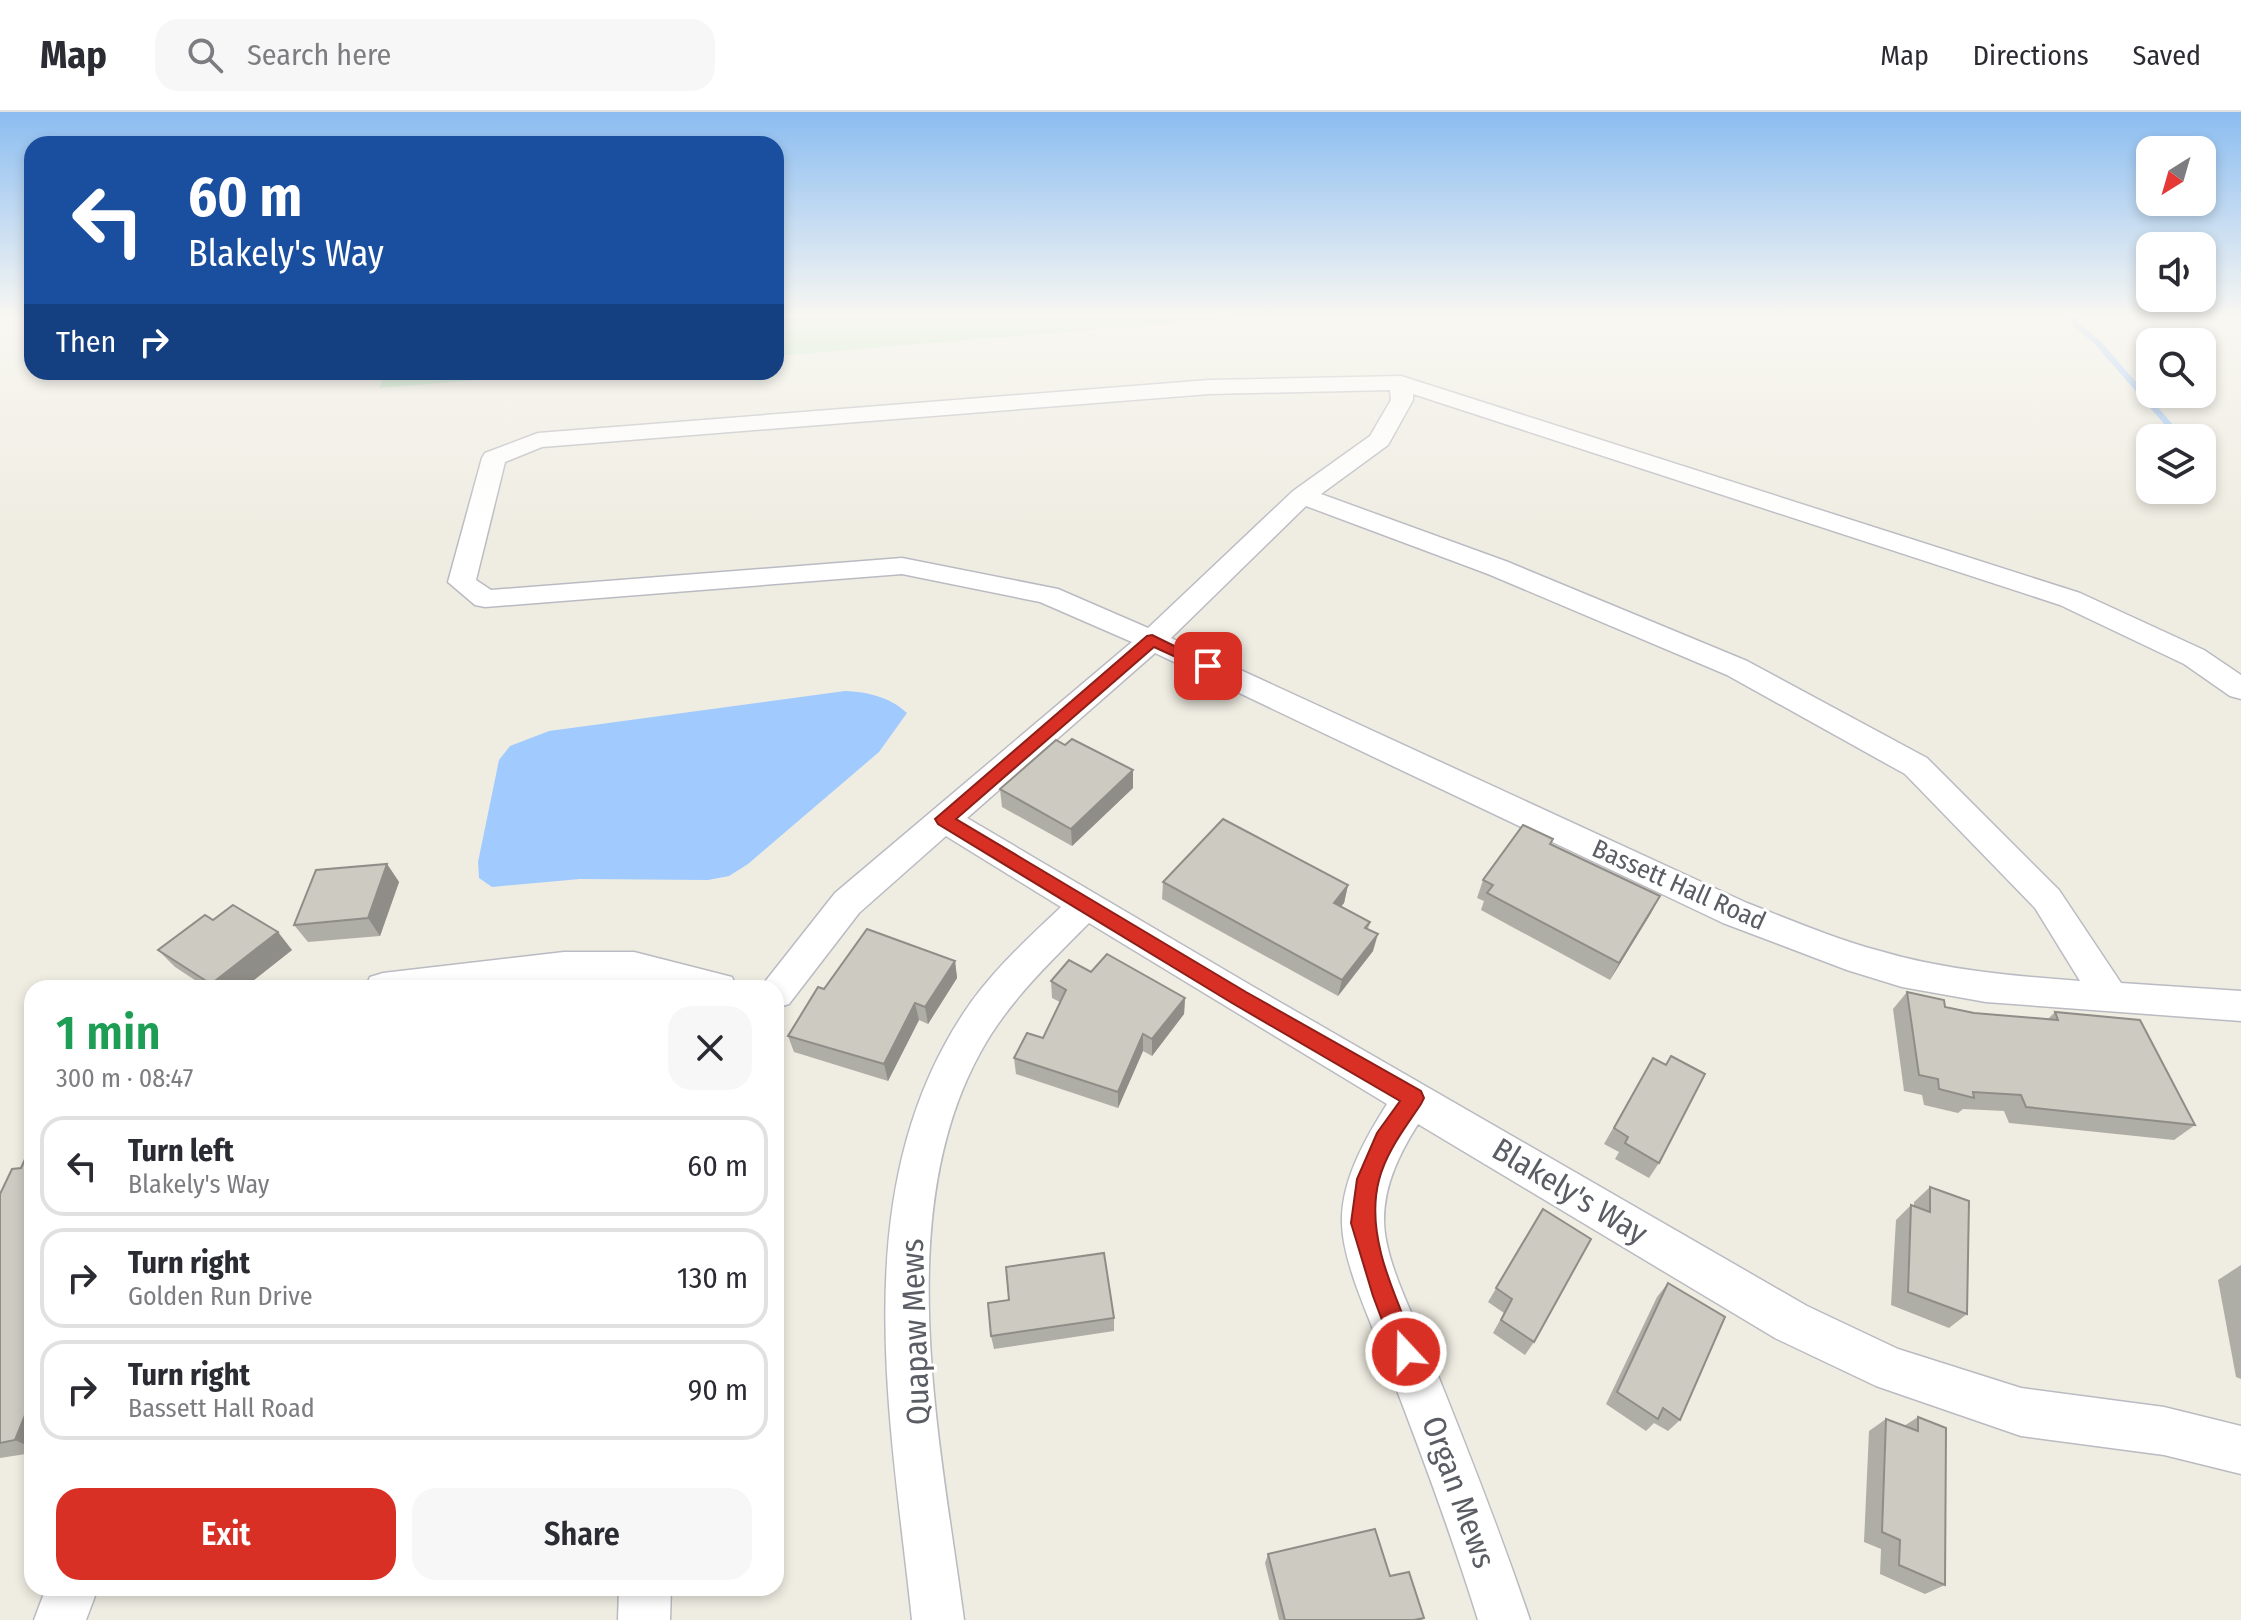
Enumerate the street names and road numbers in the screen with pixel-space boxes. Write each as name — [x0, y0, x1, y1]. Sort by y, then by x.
street label: Bassett Hall Road — [1587, 833, 1771, 937]
street label: Blakely's Way — [1486, 1130, 1655, 1252]
street label: Quapaw Mews — [893, 1238, 937, 1426]
street label: Organ Mews — [1414, 1411, 1504, 1573]

